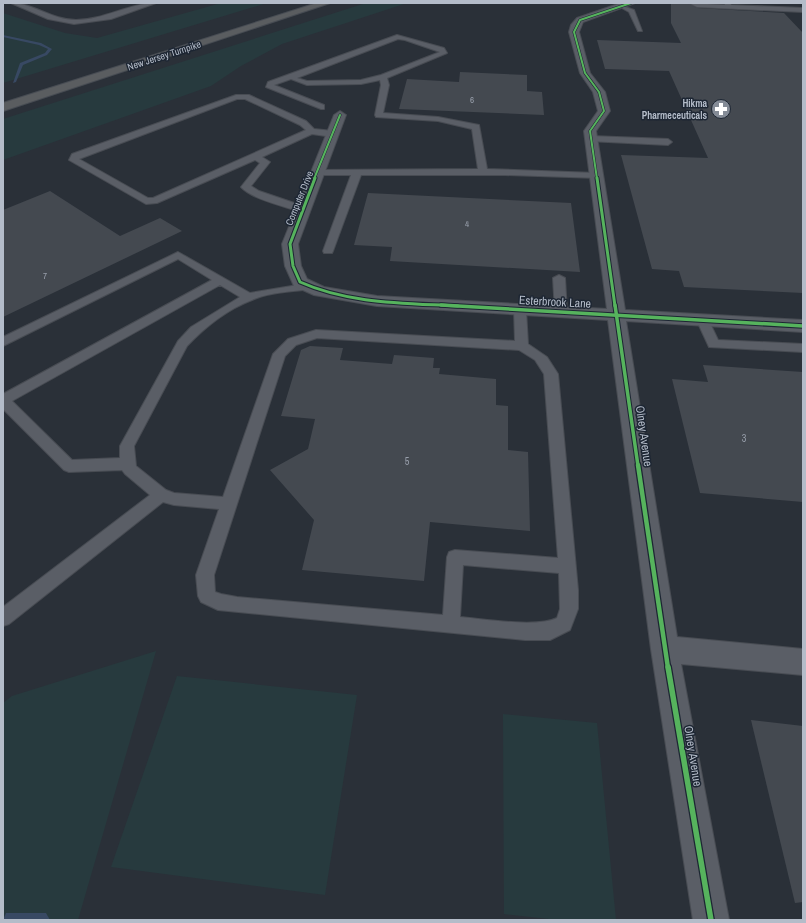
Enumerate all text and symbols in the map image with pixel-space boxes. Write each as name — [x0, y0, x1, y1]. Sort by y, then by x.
street label: New Jersey Turnpike — [126, 37, 203, 73]
house number: 6 — [470, 94, 474, 106]
place label: Hikma Pharmeceuticals — [642, 97, 707, 122]
pharmacy icon: Hikma Pharmeceuticals — [710, 98, 732, 120]
street label: Computer Drive — [283, 169, 316, 227]
house number: 4 — [465, 218, 469, 230]
house number: 7 — [43, 270, 47, 282]
street label: Esterbrook Lane — [519, 292, 591, 312]
street label: Olney Avenue — [632, 405, 656, 467]
house number: 3 — [742, 432, 747, 445]
house number: 5 — [405, 455, 410, 468]
street label: Olney Avenue — [680, 725, 706, 787]

